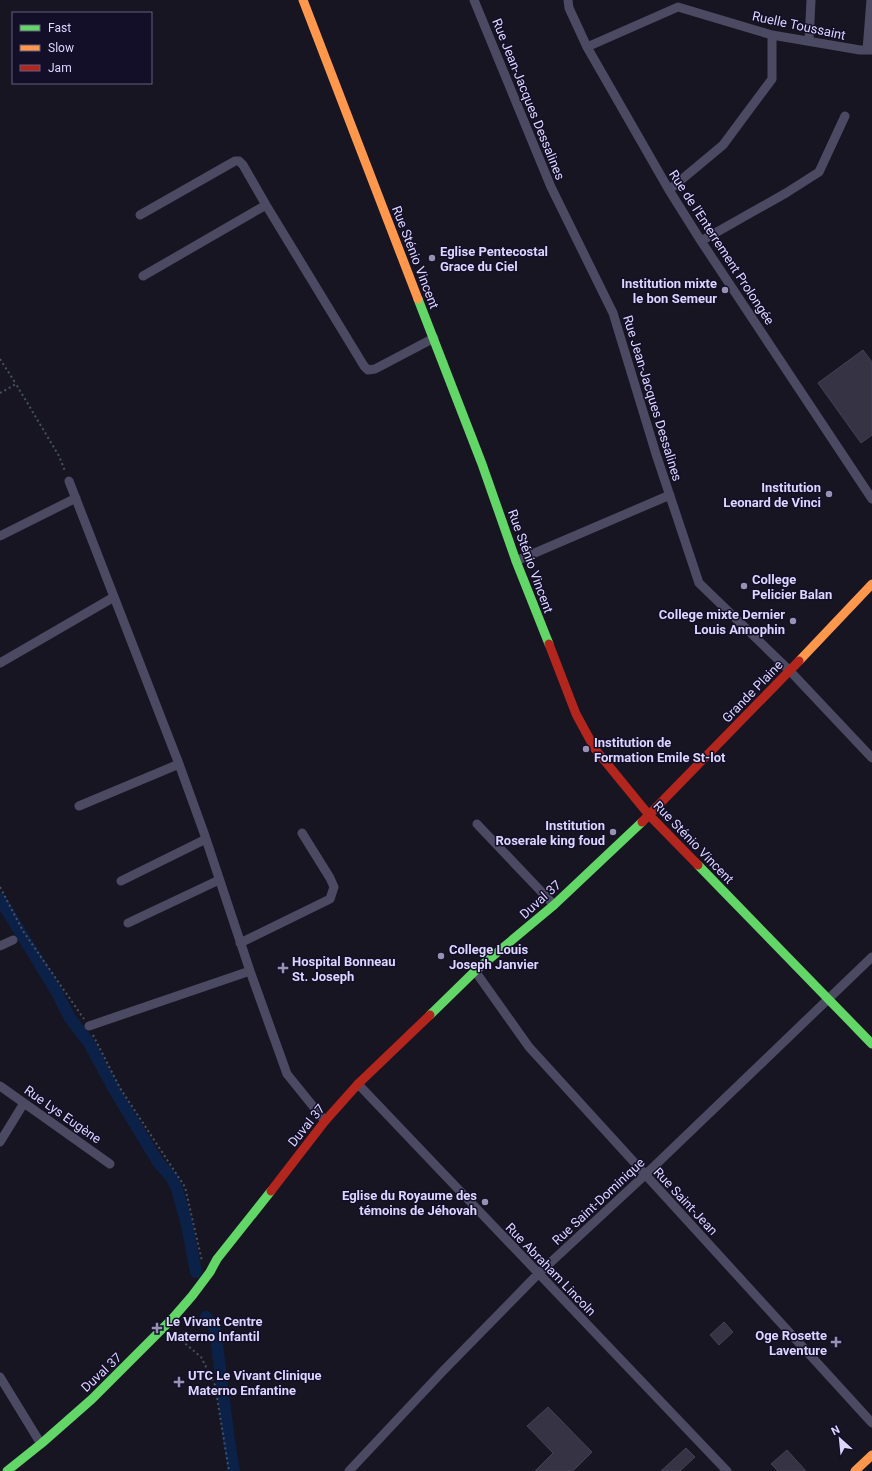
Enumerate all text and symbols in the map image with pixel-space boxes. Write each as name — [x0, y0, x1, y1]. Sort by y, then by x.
street label: Ruelle Toussaint — [751, 8, 847, 43]
legend — [12, 12, 152, 84]
street label: Rue Jean-Jacques Dessalines — [489, 16, 568, 182]
text: Fast — [48, 21, 71, 35]
text: Slow — [48, 41, 74, 55]
text: Jam — [48, 61, 72, 75]
street label: Rue de l'Enterrement Prolongée — [666, 167, 777, 327]
street label: Rue Sténio Vincent — [389, 204, 442, 311]
place label: Eglise Pentecostal Grace du Ciel — [440, 244, 548, 274]
marker: Eglise Pentecostal Grace du Ciel — [427, 253, 437, 263]
place label: Institution mixte le bon Semeur — [621, 276, 717, 306]
marker: Institution mixte le bon Semeur — [720, 285, 730, 295]
street label: Rue Jean-Jacques Dessalines — [620, 313, 685, 483]
place label: Institution Leonard de Vinci — [723, 480, 821, 510]
marker: Institution Leonard de Vinci — [824, 489, 834, 499]
street label: Rue Sténio Vincent — [505, 507, 556, 615]
place label: College Pelicier Balan — [752, 572, 832, 602]
marker: College Pelicier Balan — [739, 581, 749, 591]
place label: College mixte Dernier Louis Annophin — [659, 607, 785, 637]
marker: College mixte Dernier Louis Annophin — [788, 616, 798, 626]
street label: Grande Plaine — [719, 657, 786, 725]
place label: Institution de Formation Emile St-lot — [594, 735, 726, 765]
marker: Institution de Formation Emile St-lot — [581, 744, 591, 754]
street label: Rue Sténio Vincent — [650, 798, 737, 887]
place label: Institution Roserale king foud — [496, 818, 605, 848]
marker: Institution Roserale king foud — [608, 827, 618, 837]
street label: Duval 37 — [517, 877, 564, 922]
place label: College Louis Joseph Janvier — [449, 942, 539, 972]
marker: College Louis Joseph Janvier — [436, 951, 446, 961]
place label: Hospital Bonneau St. Joseph — [292, 954, 395, 984]
marker: Hospital Bonneau St. Joseph — [277, 962, 289, 974]
street label: Rue Lys Eugène — [21, 1082, 104, 1146]
street label: Duval 37 — [285, 1101, 328, 1149]
street label: Rue Saint-Dominique — [549, 1155, 648, 1248]
street label: Rue Saint-Jean — [651, 1165, 721, 1238]
place label: Eglise du Royaume des témoins de Jéhovah — [342, 1188, 477, 1218]
marker: Eglise du Royaume des témoins de Jéhovah — [480, 1197, 490, 1207]
street label: Rue Abraham Lincoln — [503, 1220, 599, 1319]
place label: Le Vivant Centre Materno Infantil — [166, 1314, 262, 1344]
marker: Le Vivant Centre Materno Infantil — [151, 1322, 163, 1334]
place label: Oge Rosette Laventure — [755, 1328, 827, 1358]
marker: Oge Rosette Laventure — [830, 1336, 842, 1348]
street label: Duval 37 — [78, 1350, 125, 1395]
place label: UTC Le Vivant Clinique Materno Enfantine — [188, 1368, 322, 1398]
marker: UTC Le Vivant Clinique Materno Enfantine — [173, 1376, 185, 1388]
north arrow — [820, 1419, 860, 1459]
text: N — [829, 1423, 842, 1438]

